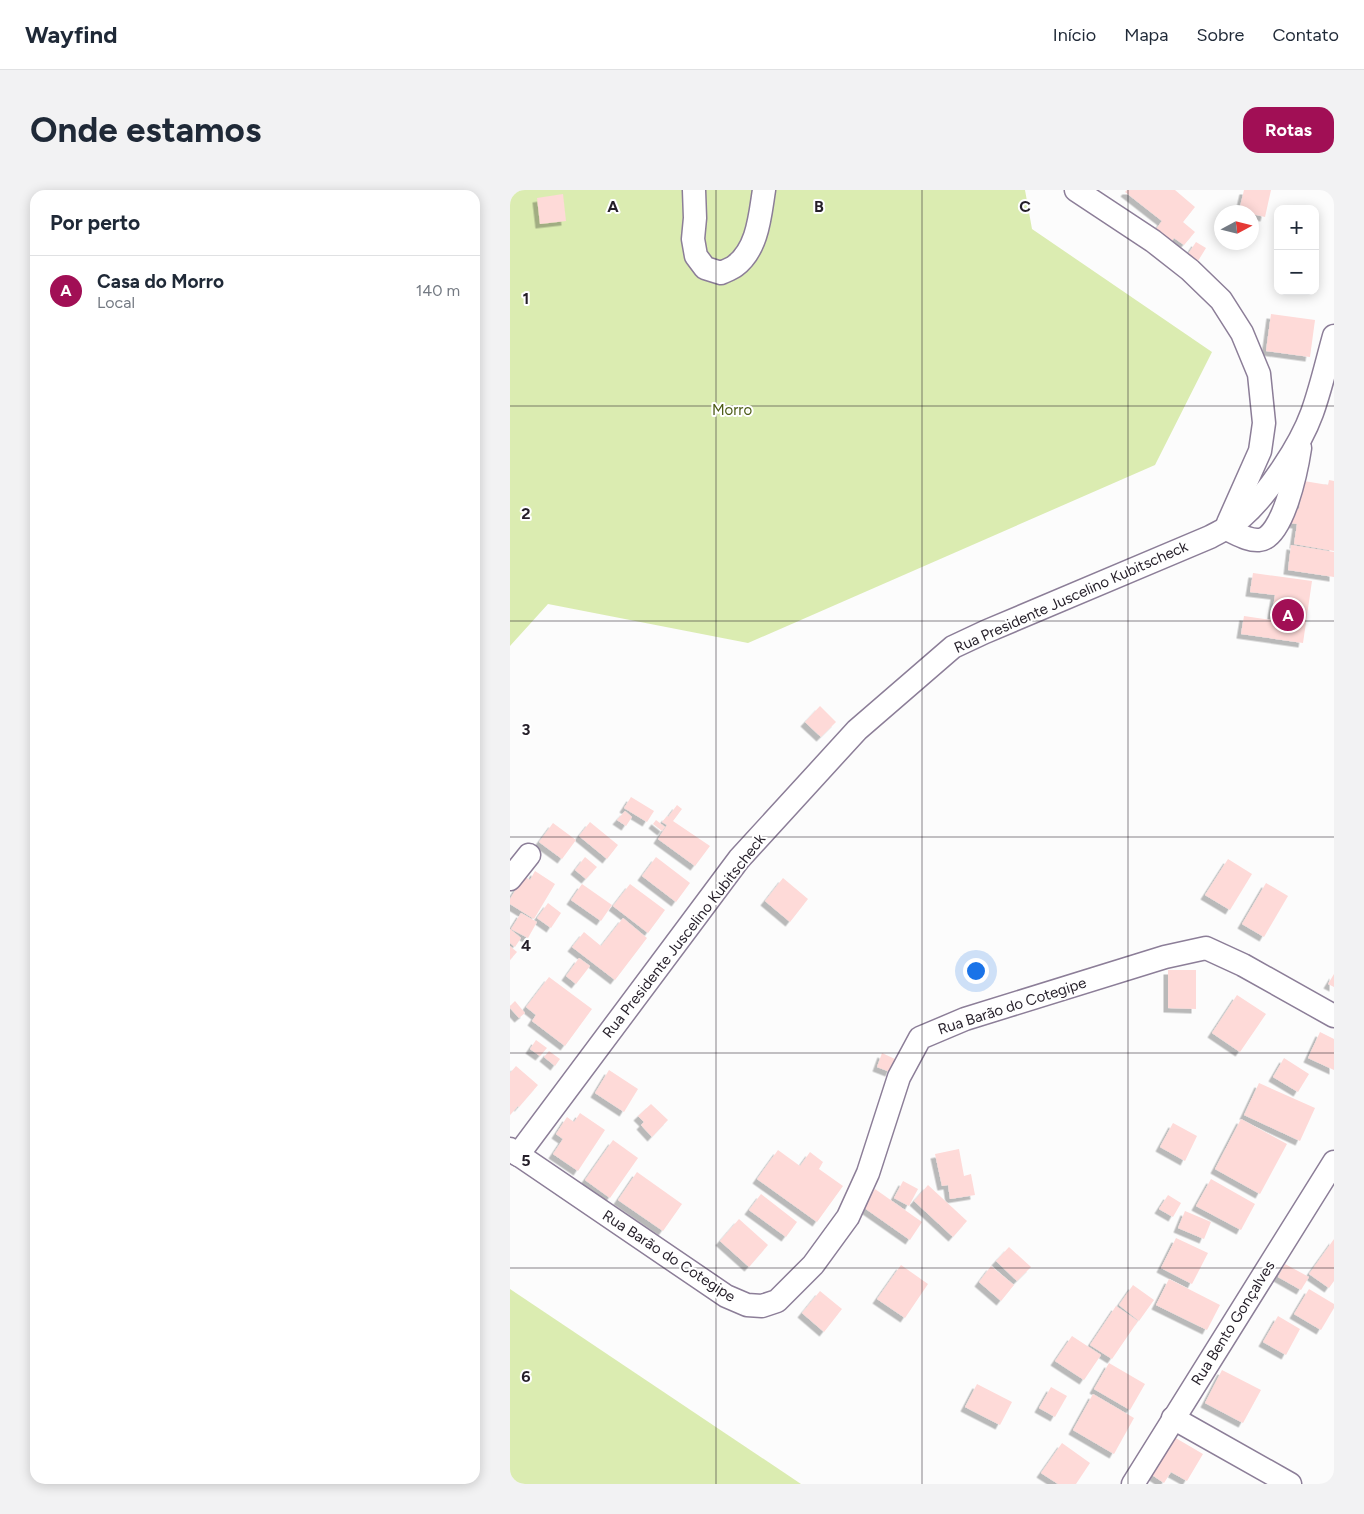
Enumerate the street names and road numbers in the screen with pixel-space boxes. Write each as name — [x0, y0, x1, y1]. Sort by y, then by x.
street label: Rua Presidente Juscelino Kubitscheck — [951, 537, 1191, 657]
street label: Rua Presidente Juscelino Kubitscheck — [599, 830, 770, 1042]
street label: Rua Barão do Cotegipe — [936, 974, 1088, 1038]
street label: Rua Barão do Cotegipe — [599, 1206, 739, 1306]
street label: Rua Bento Gonçalves — [1187, 1257, 1279, 1388]

